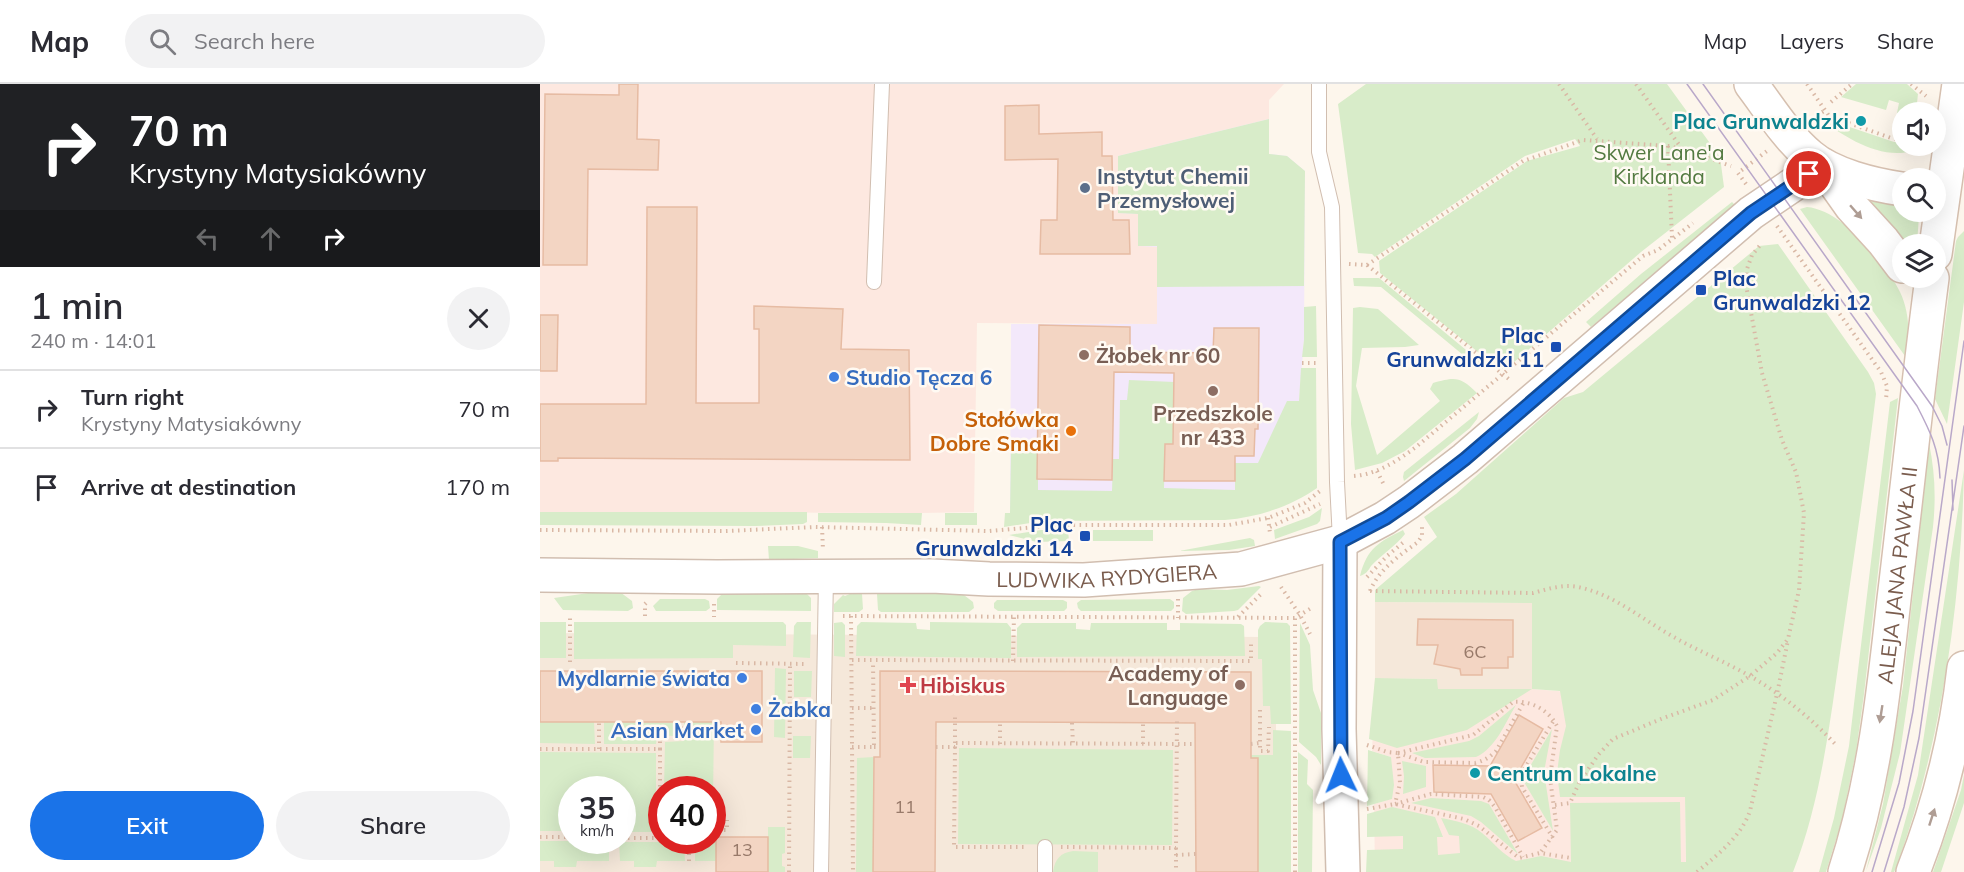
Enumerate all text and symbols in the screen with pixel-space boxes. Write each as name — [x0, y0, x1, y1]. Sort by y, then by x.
search box — [125, 14, 545, 68]
text: Map — [30, 24, 89, 59]
icon: search — [146, 25, 179, 58]
text: Search here — [194, 27, 315, 55]
text: Map — [1704, 28, 1747, 54]
text: Layers — [1780, 28, 1844, 54]
text: Share — [1877, 28, 1934, 54]
map controls — [1892, 102, 1946, 288]
button: sound — [1892, 102, 1946, 156]
text: 70 m — [129, 104, 229, 157]
icon: right — [30, 108, 108, 186]
place label: Plac Grunwaldzki — [1673, 108, 1849, 134]
marker: Plac Grunwaldzki — [1854, 114, 1868, 128]
park label: Skwer Lane'a Kirklanda — [1593, 139, 1725, 189]
pin — [1783, 148, 1834, 199]
text: Krystyny Matysiakówny — [129, 156, 426, 190]
icon: arrive — [1792, 157, 1825, 190]
place label: Instytut Chemii Przemysłowej — [1097, 163, 1248, 213]
button: search — [1892, 168, 1946, 222]
marker: Instytut Chemii Przemysłowej — [1078, 181, 1092, 195]
one-way arrow — [1850, 204, 1863, 220]
icon: left — [191, 222, 224, 255]
icon: ahead — [254, 222, 287, 255]
icon: right — [317, 222, 350, 255]
button: layers — [1892, 234, 1946, 288]
place label: Plac Grunwaldzki 12 — [1713, 265, 1871, 315]
text: 1 min — [30, 283, 124, 328]
marker: Plac Grunwaldzki 12 — [1694, 283, 1708, 297]
button: close — [447, 287, 510, 350]
place label: Plac Grunwaldzki 11 — [1386, 322, 1544, 372]
text: 240 m · 14:01 — [30, 328, 156, 353]
marker: Plac Grunwaldzki 11 — [1549, 340, 1563, 354]
place label: Żłobek nr 60 — [1096, 342, 1220, 368]
marker: Żłobek nr 60 — [1077, 348, 1091, 362]
place label: Studio Tęcza 6 — [846, 364, 992, 390]
marker: Studio Tęcza 6 — [827, 370, 841, 384]
text: Turn right — [81, 383, 184, 411]
marker: Przedszkole nr 433 — [1206, 384, 1220, 398]
icon: right — [30, 393, 63, 426]
text: 70 m — [459, 395, 510, 423]
place label: Przedszkole nr 433 — [1153, 400, 1273, 450]
place label: Stołówka Dobre Smaki — [930, 406, 1059, 456]
text: Krystyny Matysiakówny — [81, 411, 301, 436]
marker: Stołówka Dobre Smaki — [1064, 424, 1078, 438]
street label: ALEJA JANA PAWŁA II — [1871, 465, 1922, 685]
icon: arrive — [30, 471, 63, 504]
text: Arrive at destination — [81, 473, 296, 501]
text: 170 m — [445, 473, 510, 501]
place label: Plac Grunwaldzki 14 — [915, 511, 1073, 561]
marker: Plac Grunwaldzki 14 — [1078, 529, 1092, 543]
street label: LUDWIKA RYDYGIERA — [996, 558, 1219, 593]
house number: 6C — [1463, 640, 1487, 663]
place label: Academy of Language — [1108, 660, 1229, 710]
place label: Mydlarnie świata — [557, 665, 730, 691]
marker: Mydlarnie świata — [735, 671, 749, 685]
place label: Hibiskus — [920, 672, 1005, 698]
marker: Hibiskus — [901, 678, 915, 692]
marker: Academy of Language — [1233, 678, 1247, 692]
place label: Żabka — [768, 696, 831, 722]
marker: Żabka — [749, 702, 763, 716]
one-way arrow — [1876, 705, 1885, 724]
place label: Asian Market — [611, 717, 744, 743]
marker: Asian Market — [749, 723, 763, 737]
position arrow — [1309, 743, 1373, 807]
place label: Centrum Lokalne — [1487, 760, 1656, 786]
marker: Centrum Lokalne — [1468, 766, 1482, 780]
speed limit sign: 40 — [648, 776, 726, 854]
text: 35 — [579, 789, 615, 827]
button: Exit — [30, 791, 264, 860]
button: Share — [276, 791, 510, 860]
house number: 11 — [894, 795, 916, 818]
one-way arrow — [1928, 808, 1937, 826]
text: km/h — [580, 821, 614, 840]
house number: 13 — [731, 838, 753, 861]

